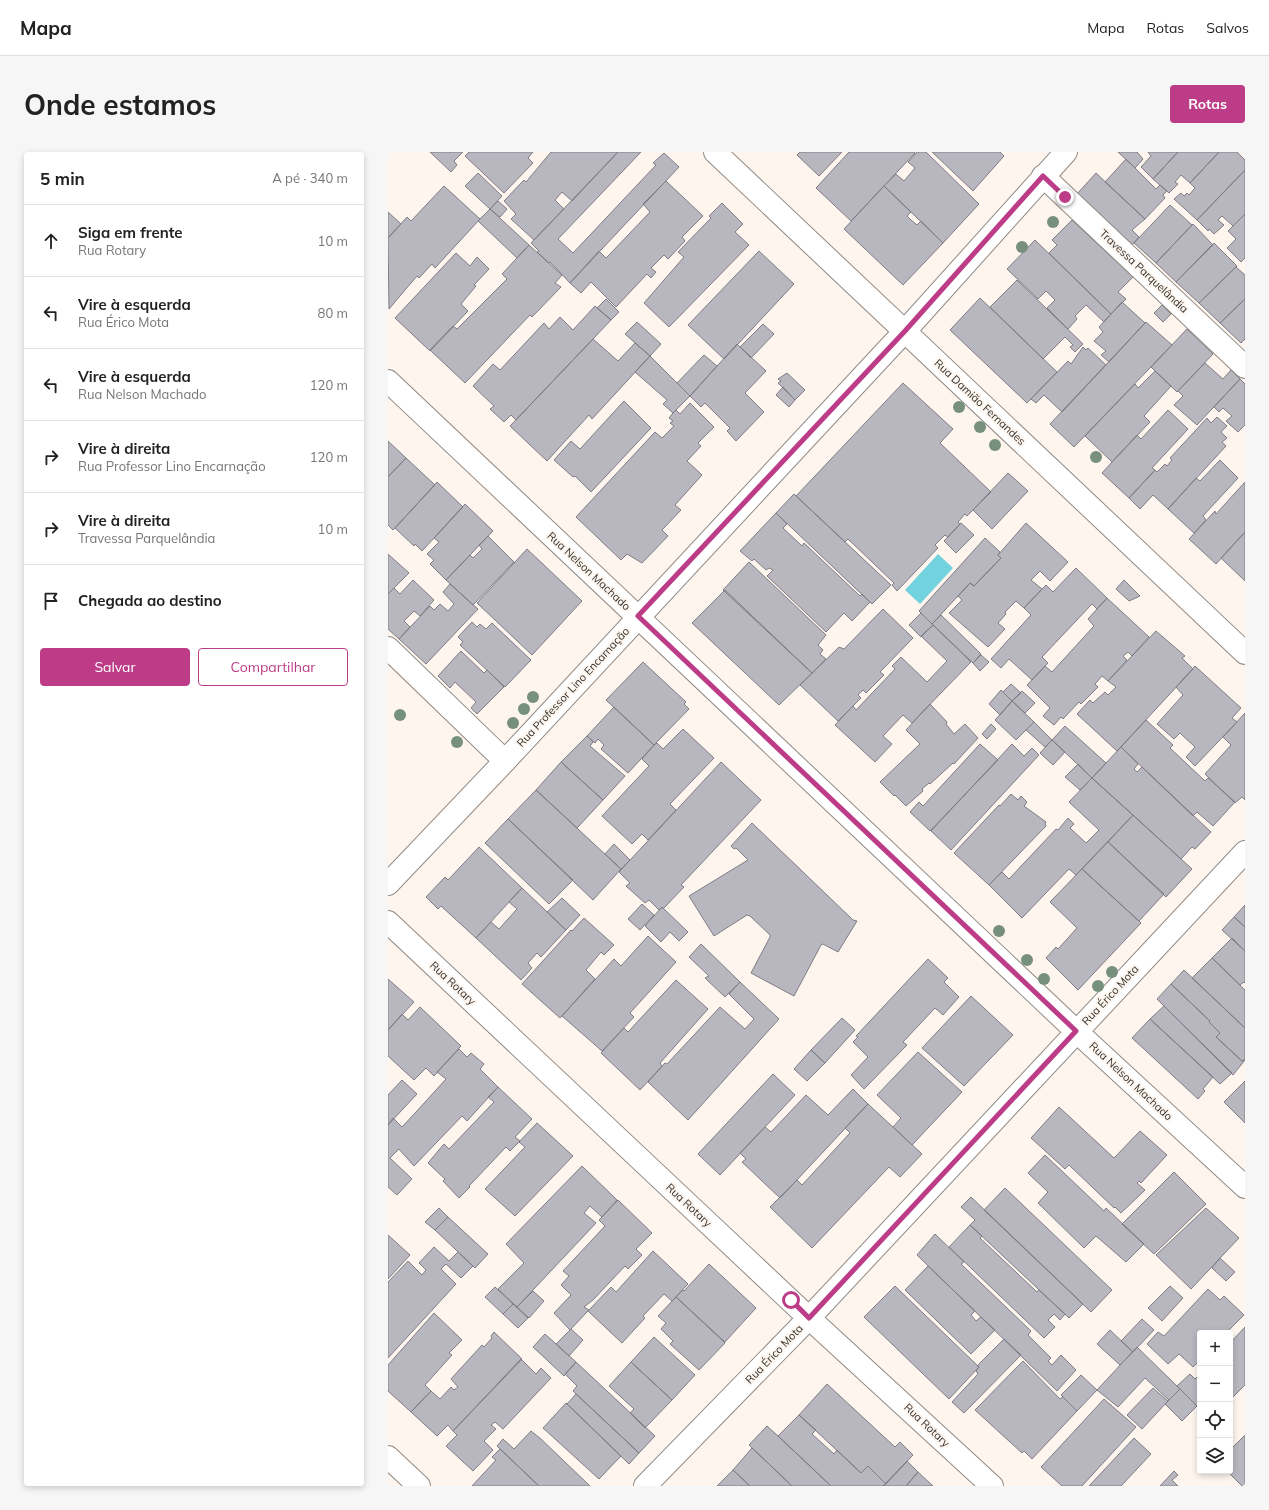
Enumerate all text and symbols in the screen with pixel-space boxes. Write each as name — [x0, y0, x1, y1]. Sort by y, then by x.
text: Mapa — [20, 16, 72, 40]
text: Mapa — [1087, 19, 1125, 37]
text: Rotas — [1147, 19, 1184, 37]
text: Salvos — [1206, 19, 1249, 37]
button: Rotas — [1170, 85, 1245, 123]
text: Onde estamos — [24, 87, 216, 122]
text: 5 min — [40, 168, 85, 189]
text: A pé · 340 m — [272, 170, 348, 186]
route end — [1056, 188, 1074, 206]
text: Siga em frente — [78, 223, 183, 242]
street label: Travessa Parquelândia — [1097, 226, 1191, 316]
icon: ahead — [40, 230, 62, 252]
text: 10 m — [318, 233, 348, 249]
text: Rua Rotary — [78, 242, 146, 258]
text: Vire à esquerda — [78, 295, 191, 314]
icon: left — [40, 302, 62, 324]
text: 80 m — [318, 305, 348, 321]
text: Rua Érico Mota — [78, 314, 169, 330]
street label: Rua Damião Fernandes — [931, 356, 1029, 448]
text: Vire à esquerda — [78, 367, 191, 386]
icon: left — [40, 374, 62, 396]
text: 120 m — [310, 377, 348, 393]
text: Rua Nelson Machado — [78, 386, 206, 402]
text: Vire à direita — [78, 439, 170, 458]
icon: right — [40, 446, 62, 468]
text: 120 m — [310, 449, 348, 465]
text: Rua Professor Lino Encarnação — [78, 458, 266, 474]
text: Vire à direita — [78, 511, 170, 530]
icon: right — [40, 518, 62, 540]
text: 10 m — [318, 521, 348, 537]
street label: Rua Nelson Machado — [544, 529, 634, 613]
text: Travessa Parquelândia — [78, 530, 215, 546]
icon: arrive — [40, 590, 62, 612]
text: Chegada ao destino — [78, 591, 222, 610]
street label: Rua Professor Lino Encarnação — [514, 624, 632, 750]
button: Salvar — [40, 648, 190, 686]
button: Compartilhar — [198, 648, 348, 686]
street label: Rua Rotary — [427, 958, 479, 1008]
street label: Rua Érico Mota — [1079, 962, 1141, 1028]
street label: Rua Nelson Machado — [1086, 1039, 1176, 1123]
street label: Rua Rotary — [663, 1180, 715, 1230]
route start — [782, 1291, 800, 1309]
street label: Rua Érico Mota — [742, 1321, 806, 1387]
map controls — [1197, 1330, 1233, 1474]
button: + — [1197, 1330, 1233, 1366]
button: − — [1197, 1366, 1233, 1402]
street label: Rua Rotary — [901, 1400, 953, 1450]
button: locate — [1197, 1402, 1233, 1438]
button: layers — [1197, 1438, 1233, 1474]

